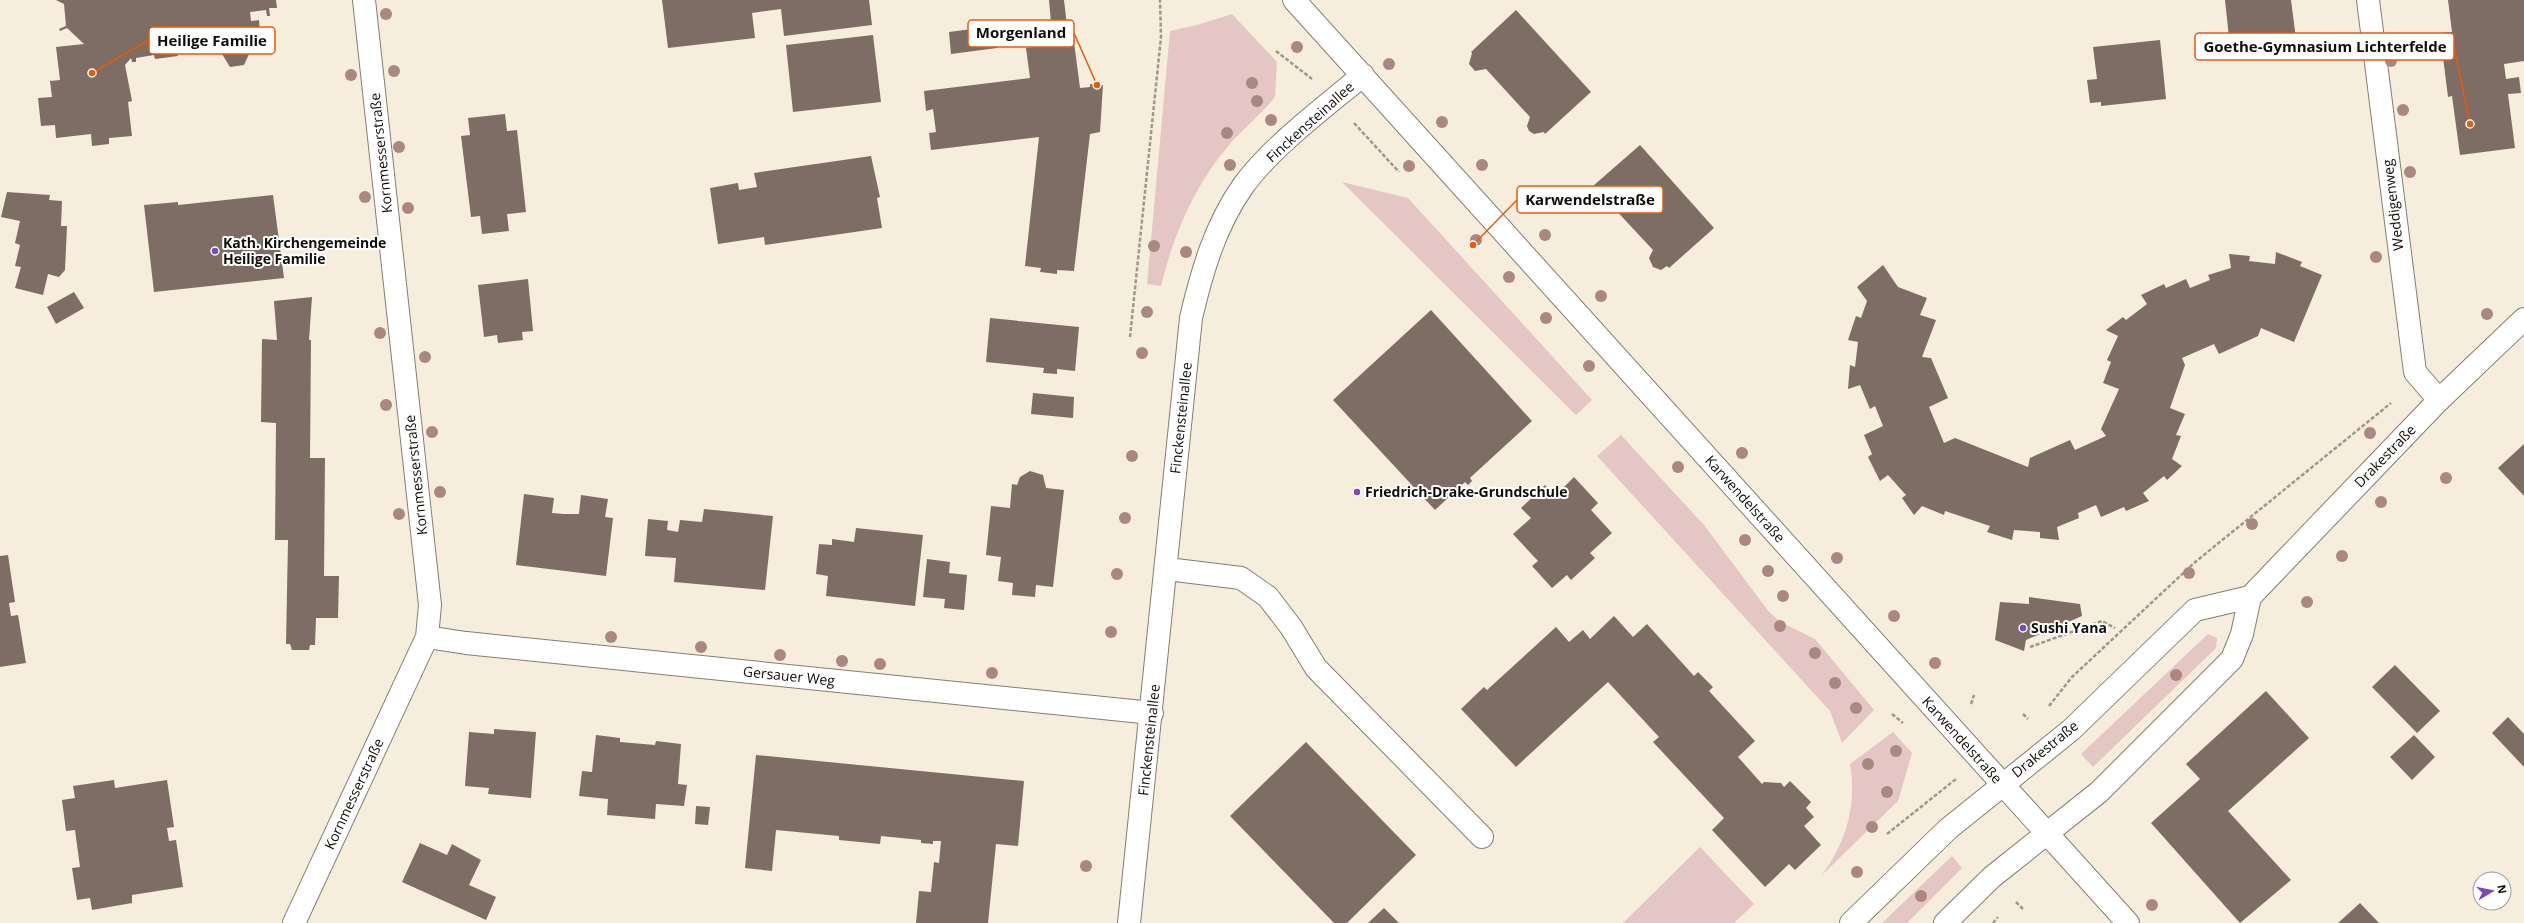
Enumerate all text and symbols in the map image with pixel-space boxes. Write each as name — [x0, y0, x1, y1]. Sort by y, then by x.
callout: Morgenland — [968, 20, 1074, 47]
text: Morgenland — [976, 22, 1066, 42]
callout: Heilige Familie — [149, 27, 275, 54]
text: Heilige Familie — [157, 30, 267, 50]
callout: Goethe-Gymnasium Lichterfelde — [2195, 33, 2454, 60]
text: Goethe-Gymnasium Lichterfelde — [2203, 36, 2447, 56]
street label: Finckensteinallee — [1262, 77, 1358, 166]
street label: Kornmesserstraße — [365, 92, 396, 214]
street label: Weddigenweg — [2377, 158, 2408, 252]
callout: Karwendelstraße — [1517, 186, 1663, 213]
text: Karwendelstraße — [1525, 189, 1655, 209]
place label: Kath. Kirchengemeinde Heilige Familie — [223, 233, 386, 268]
marker: Kath. Kirchengemeinde Heilige Familie — [210, 246, 220, 256]
street label: Finckensteinallee — [1165, 361, 1196, 475]
street label: Kornmesserstraße — [400, 414, 431, 536]
street label: Drakestraße — [2350, 420, 2420, 491]
street label: Karwendelstraße — [1701, 451, 1790, 546]
place label: Friedrich-Drake-Grundschule — [1365, 482, 1567, 501]
marker: Friedrich-Drake-Grundschule — [1352, 487, 1362, 497]
place label: Sushi Yana — [2031, 618, 2107, 637]
marker: Sushi Yana — [2018, 623, 2028, 633]
street label: Gersauer Weg — [742, 661, 836, 690]
street label: Finckensteinallee — [1133, 683, 1164, 797]
street label: Karwendelstraße — [1918, 692, 2007, 787]
street label: Drakestraße — [2007, 716, 2082, 781]
street label: Kornmesserstraße — [319, 735, 388, 853]
north arrow — [2472, 871, 2512, 911]
text: N — [2494, 883, 2511, 895]

